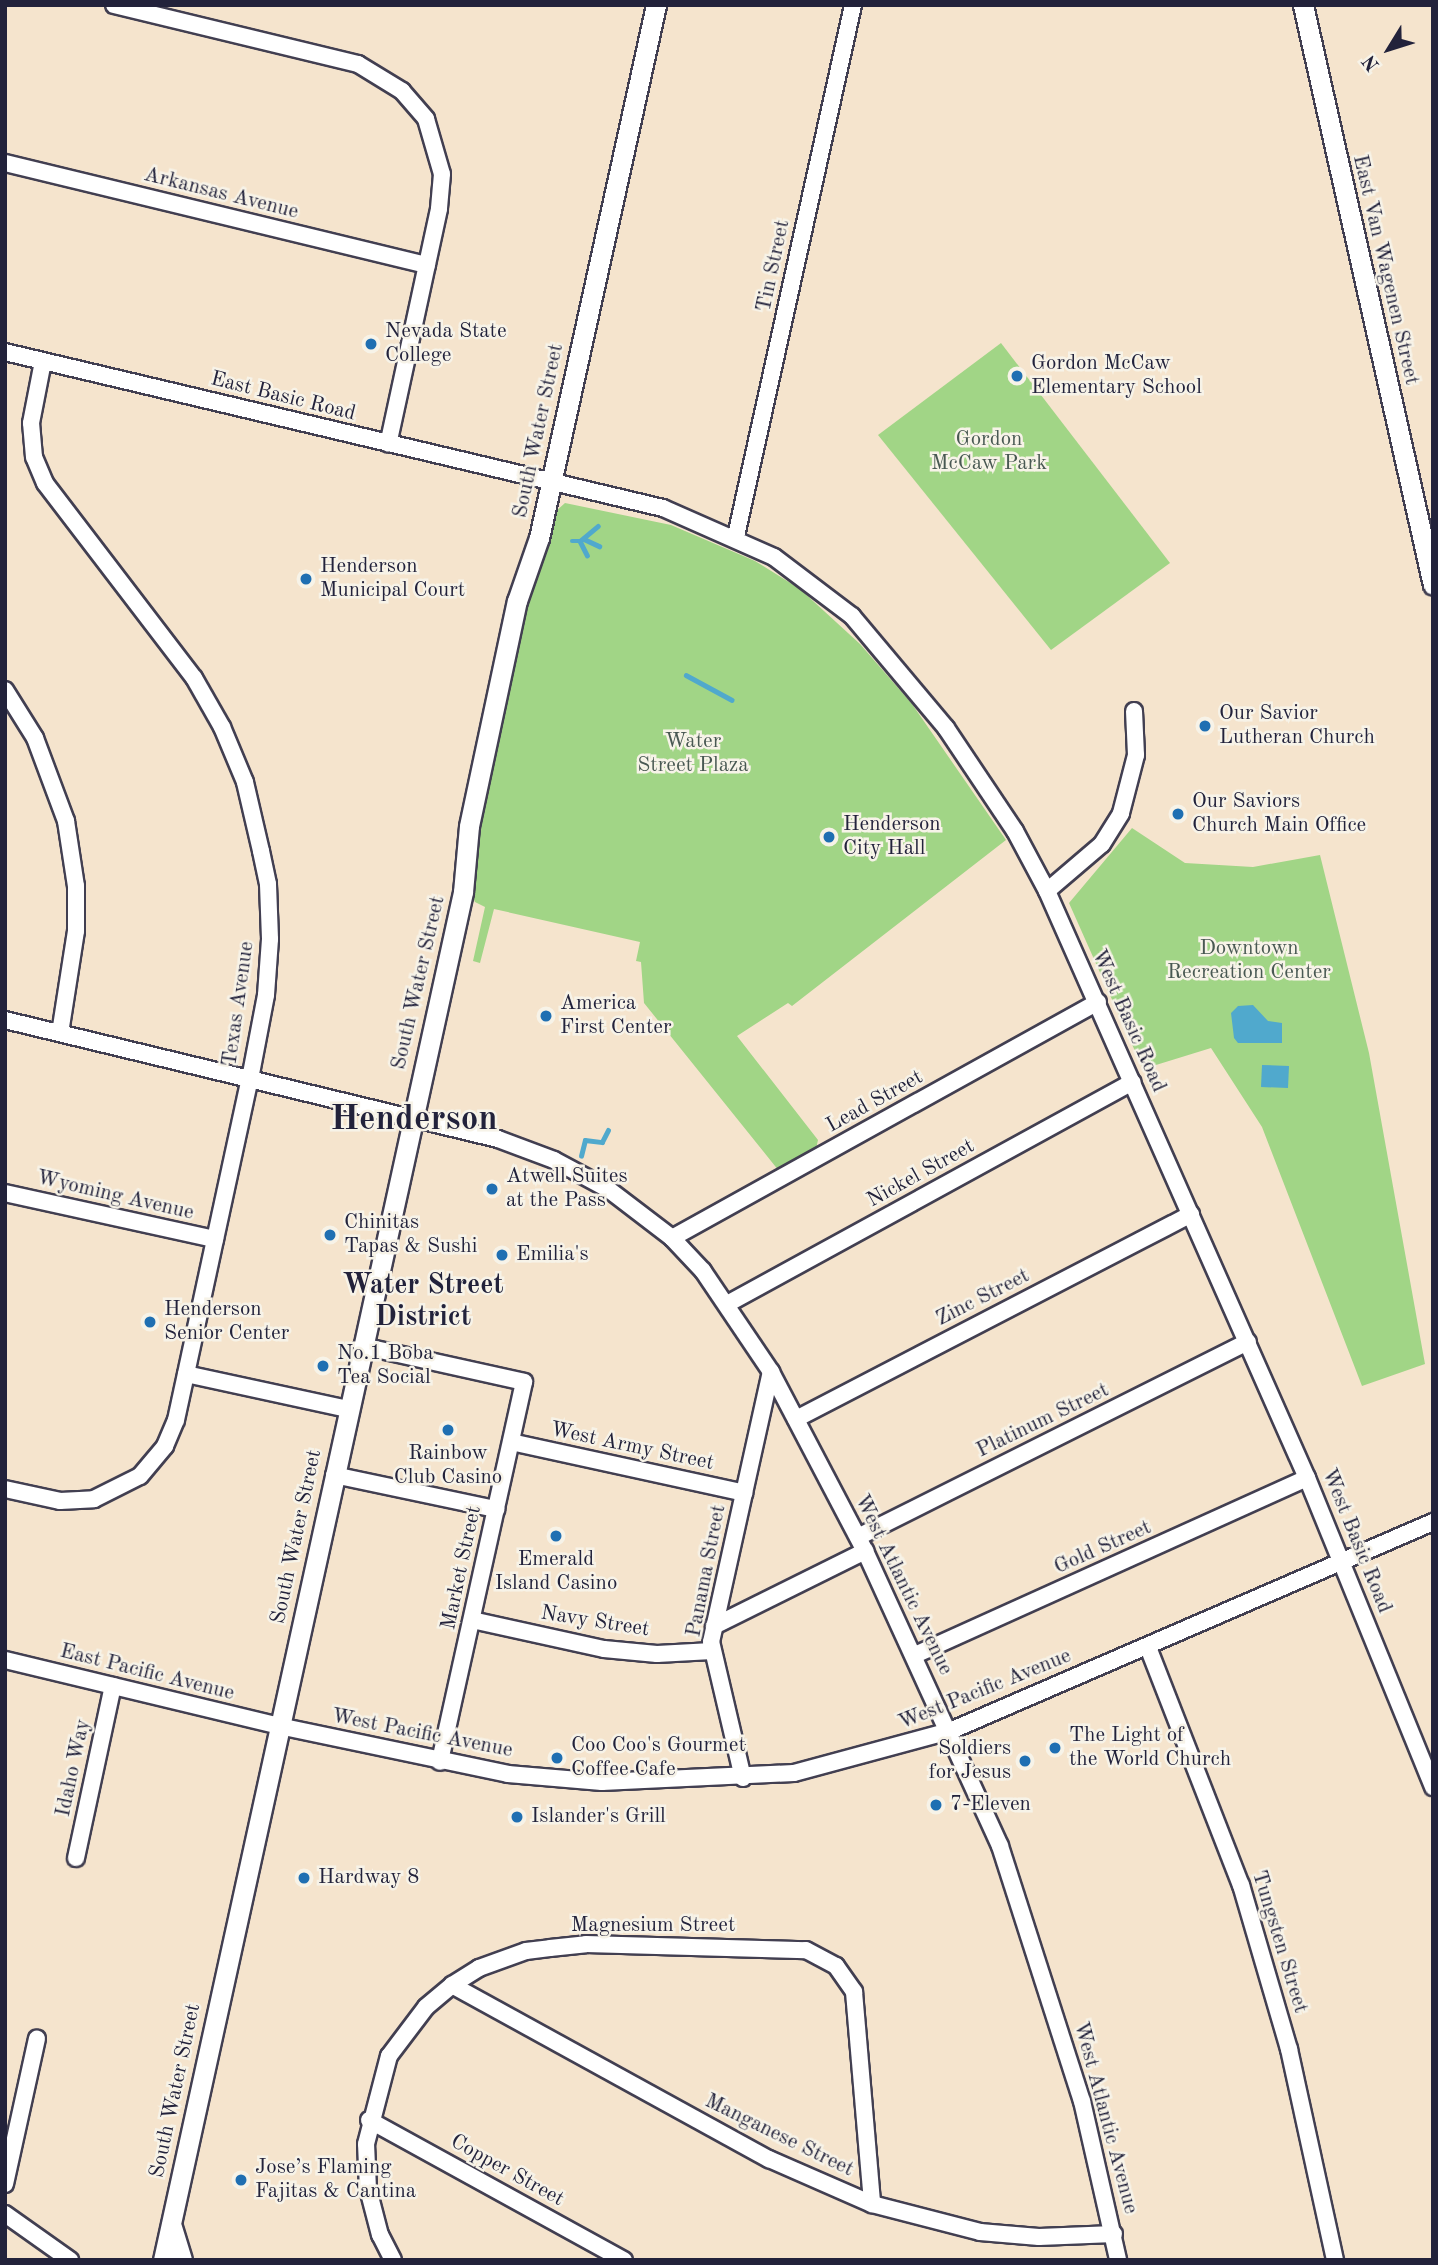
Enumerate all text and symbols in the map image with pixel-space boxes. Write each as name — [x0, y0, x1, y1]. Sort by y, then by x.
north arrow — [1354, 14, 1424, 84]
text: N — [1360, 51, 1384, 74]
street label: East Van Wagenen Street — [1346, 153, 1424, 387]
street label: Arkansas Avenue — [141, 163, 301, 225]
street label: Tin Street — [752, 218, 796, 314]
place label: Nevada State College — [385, 319, 507, 369]
marker: Nevada State College — [363, 336, 379, 352]
street label: South Water Street — [508, 342, 570, 520]
place label: Gordon McCaw Elementary School — [1031, 351, 1202, 401]
street label: East Basic Road — [208, 367, 358, 427]
marker: Gordon McCaw Elementary School — [1009, 368, 1025, 384]
park label: Gordon McCaw Park — [931, 427, 1047, 477]
place label: Henderson Municipal Court — [320, 554, 465, 604]
marker: Henderson Municipal Court — [298, 571, 314, 587]
place label: Our Savior Lutheran Church — [1219, 701, 1375, 751]
marker: Our Savior Lutheran Church — [1197, 718, 1213, 734]
park label: Water Street Plaza — [637, 729, 749, 779]
place label: Our Saviors Church Main Office — [1192, 789, 1366, 839]
marker: Our Saviors Church Main Office — [1170, 806, 1186, 822]
place label: Henderson City Hall — [843, 812, 941, 862]
marker: Henderson City Hall — [821, 829, 837, 845]
street label: South Water Street — [387, 894, 451, 1072]
park label: Downtown Recreation Center — [1167, 936, 1331, 986]
street label: Texas Avenue — [218, 940, 260, 1068]
street label: West Basic Road — [1085, 946, 1171, 1096]
place label: America First Center — [560, 991, 672, 1041]
marker: America First Center — [538, 1008, 554, 1024]
street label: Lead Street — [822, 1065, 928, 1139]
district label: Henderson — [330, 1099, 498, 1141]
street label: Nickel Street — [863, 1134, 979, 1214]
place label: Atwell Suites at the Pass — [506, 1164, 628, 1214]
street label: Wyoming Avenue — [34, 1166, 196, 1226]
marker: Atwell Suites at the Pass — [484, 1181, 500, 1197]
place label: Chinitas Tapas & Sushi — [344, 1210, 477, 1260]
marker: Chinitas Tapas & Sushi — [322, 1227, 338, 1243]
place label: Emilia's — [516, 1242, 589, 1268]
marker: Emilia's — [494, 1247, 510, 1263]
street label: Zinc Street — [932, 1264, 1034, 1332]
district label: Water Street District — [342, 1269, 504, 1335]
place label: Henderson Senior Center — [164, 1297, 289, 1347]
marker: Henderson Senior Center — [142, 1314, 158, 1330]
place label: No.1 Boba Tea Social — [337, 1341, 434, 1391]
marker: No.1 Boba Tea Social — [315, 1358, 331, 1374]
street label: Platinum Street — [973, 1378, 1113, 1464]
street label: West Army Street — [548, 1417, 716, 1477]
marker: Rainbow Club Casino — [440, 1422, 456, 1438]
place label: Rainbow Club Casino — [394, 1441, 502, 1491]
street label: South Water Street — [266, 1448, 328, 1626]
street label: West Basic Road — [1315, 1465, 1397, 1617]
street label: West Atlantic Avenue — [848, 1491, 958, 1679]
street label: Panama Street — [682, 1503, 732, 1639]
street label: Market Street — [437, 1504, 487, 1632]
street label: Gold Street — [1051, 1515, 1155, 1581]
marker: Emerald Island Casino — [548, 1528, 564, 1544]
place label: Emerald Island Casino — [495, 1547, 617, 1597]
street label: Navy Street — [539, 1601, 651, 1643]
street label: East Pacific Avenue — [57, 1639, 237, 1707]
street label: West Pacific Avenue — [895, 1644, 1075, 1736]
street label: West Pacific Avenue — [329, 1704, 515, 1764]
street label: Idaho Way — [51, 1717, 97, 1819]
place label: The Light of the World Church — [1069, 1723, 1231, 1773]
place label: Coo Coo's Gourmet Coffee Cafe — [571, 1733, 746, 1783]
place label: Soldiers for Jesus — [929, 1736, 1011, 1786]
marker: The Light of the World Church — [1047, 1740, 1063, 1756]
marker: Coo Coo's Gourmet Coffee Cafe — [549, 1750, 565, 1766]
marker: Soldiers for Jesus — [1017, 1753, 1033, 1769]
place label: 7-Eleven — [950, 1792, 1031, 1818]
marker: 7-Eleven — [928, 1797, 944, 1813]
place label: Islander's Grill — [531, 1804, 666, 1830]
marker: Islander's Grill — [509, 1809, 525, 1825]
place label: Hardway 8 — [318, 1865, 419, 1891]
street label: Tungsten Street — [1245, 1868, 1313, 2016]
marker: Hardway 8 — [296, 1870, 312, 1886]
street label: Magnesium Street — [571, 1913, 735, 1939]
street label: South Water Street — [145, 2002, 207, 2180]
street label: West Atlantic Avenue — [1067, 2019, 1143, 2217]
street label: Manganese Street — [701, 2089, 857, 2183]
street label: Copper Street — [446, 2129, 568, 2213]
place label: Jose’s Flaming Fajitas & Cantina — [255, 2155, 416, 2205]
marker: Jose’s Flaming Fajitas & Cantina — [233, 2172, 249, 2188]

